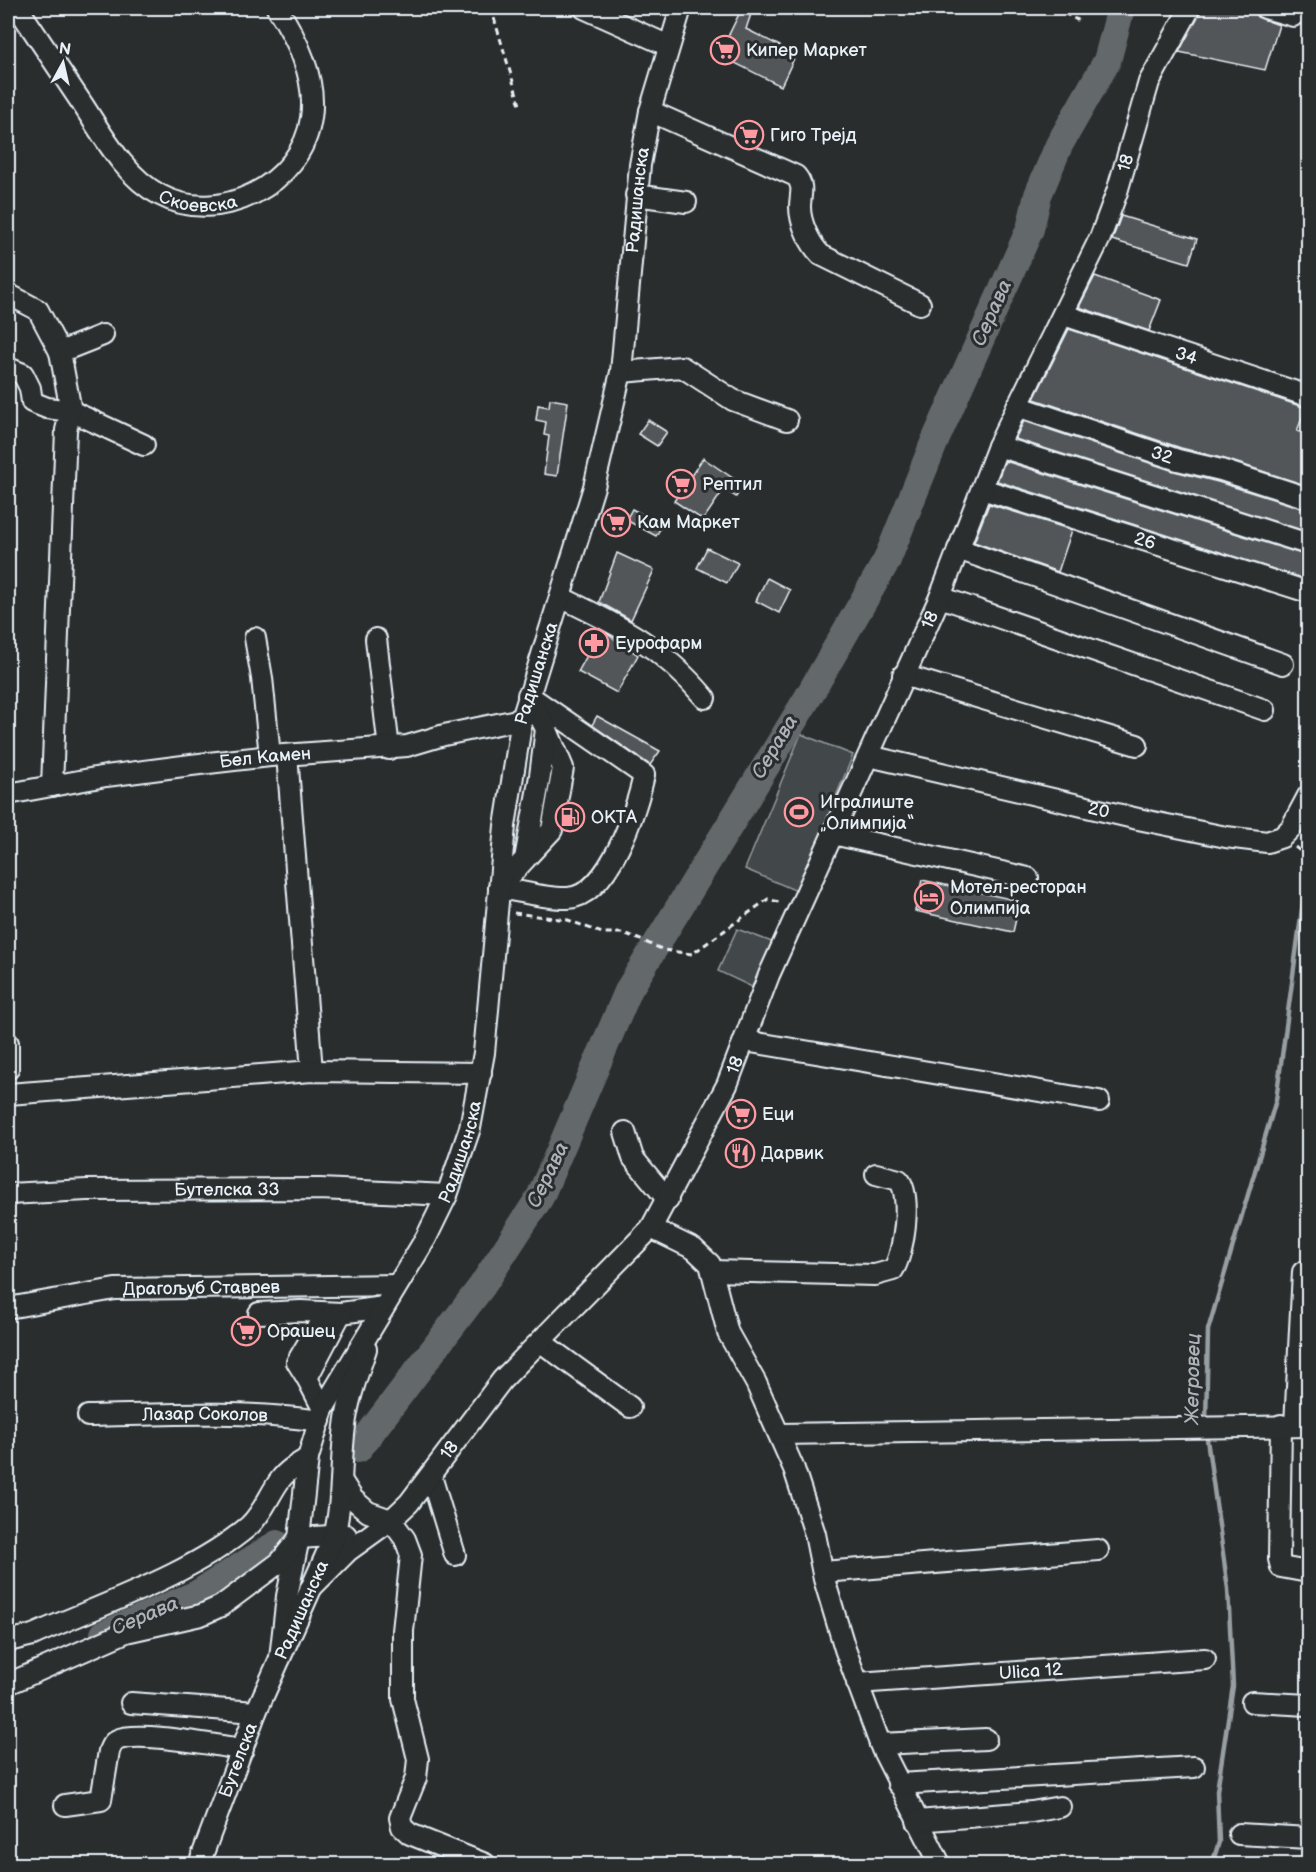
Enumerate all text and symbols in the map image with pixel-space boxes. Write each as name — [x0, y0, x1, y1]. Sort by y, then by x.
north arrow — [33, 33, 93, 93]
supermarket icon: Кипер Маркет — [709, 34, 741, 66]
text: N — [58, 39, 72, 60]
place label: Кипер Маркет — [746, 40, 868, 61]
supermarket icon: Гиго Трејд — [733, 119, 765, 151]
place label: Гиго Трејд — [770, 125, 857, 146]
street label: Радишанска — [621, 145, 654, 254]
street label: 18 — [1113, 151, 1138, 174]
street label: Скоевска — [155, 186, 240, 216]
water label: Серава — [967, 276, 1017, 350]
street label: 34 — [1173, 342, 1200, 369]
street label: 32 — [1148, 441, 1176, 468]
supermarket icon: Рептил — [665, 468, 697, 500]
place label: Рептил — [702, 474, 762, 495]
supermarket icon: Кам Маркет — [600, 506, 632, 538]
place label: Кам Маркет — [637, 512, 740, 533]
street label: 26 — [1132, 527, 1159, 554]
street label: 18 — [916, 608, 943, 632]
street label: Радишанска — [510, 619, 562, 727]
pharmacy icon: Еурофарм — [578, 627, 610, 659]
place label: Еурофарм — [615, 633, 702, 654]
water label: Серава — [747, 711, 803, 783]
street label: Бел Камен — [218, 743, 312, 772]
place label: Игралиште „Олимпија“ — [820, 792, 914, 834]
sports icon: Игралиште „Олимпија“ — [783, 796, 815, 828]
street label: 20 — [1086, 797, 1112, 822]
fuel station icon: ОКТА — [554, 801, 586, 833]
place label: ОКТА — [591, 807, 637, 828]
place label: Мотел-ресторан Олимпија — [950, 877, 1087, 919]
hotel icon: Мотел-ресторан Олимпија — [913, 881, 945, 913]
street label: 18 — [722, 1053, 748, 1077]
supermarket icon: Еци — [725, 1098, 757, 1130]
street label: Радишанска — [434, 1099, 485, 1207]
place label: Еци — [762, 1104, 794, 1125]
restaurant icon: Дарвик — [724, 1137, 756, 1169]
water label: Серава — [522, 1138, 574, 1212]
place label: Дарвик — [761, 1143, 824, 1164]
street label: Бутелска 33 — [174, 1179, 280, 1200]
street label: Драгољуб Ставрев — [123, 1276, 281, 1299]
supermarket icon: Орашец — [230, 1315, 262, 1347]
place label: Орашец — [267, 1321, 336, 1342]
water label: Жегровец — [1180, 1333, 1206, 1426]
street label: Лазар Соколов — [141, 1403, 269, 1426]
street label: 18 — [435, 1437, 463, 1463]
street label: Радишанска — [270, 1557, 333, 1663]
water label: Серава — [108, 1591, 182, 1641]
street label: Ulica 12 — [998, 1658, 1063, 1684]
street label: Бутелска — [214, 1719, 262, 1800]

